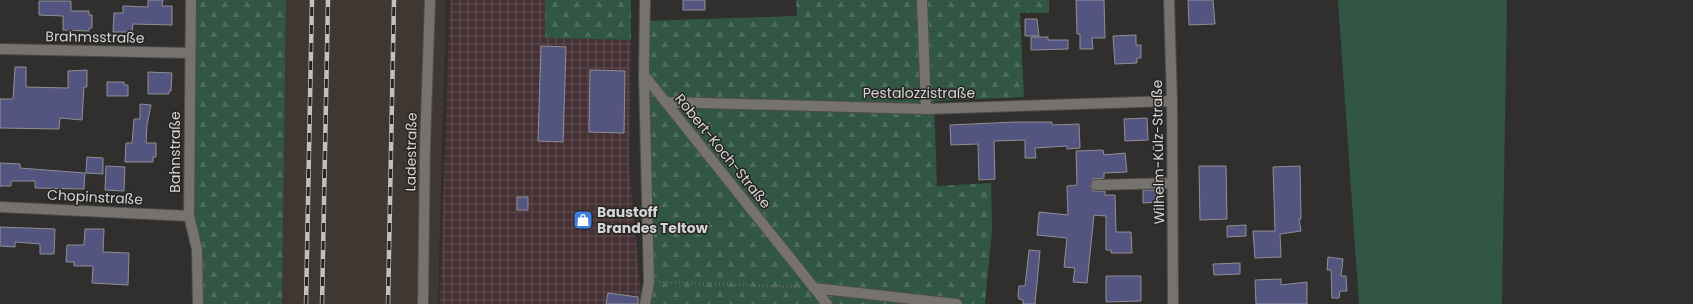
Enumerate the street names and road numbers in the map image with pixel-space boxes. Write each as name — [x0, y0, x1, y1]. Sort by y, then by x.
street label: Brahmsstraße — [45, 26, 145, 48]
street label: Wilhelm-Külz-Straße — [1147, 79, 1169, 225]
street label: Pestalozzistraße — [863, 83, 976, 103]
street label: Robert-Koch-Straße — [670, 89, 776, 213]
street label: Bahnstraße — [165, 111, 185, 193]
street label: Ladestraße — [400, 112, 422, 192]
street label: Chopinstraße — [47, 185, 144, 210]

